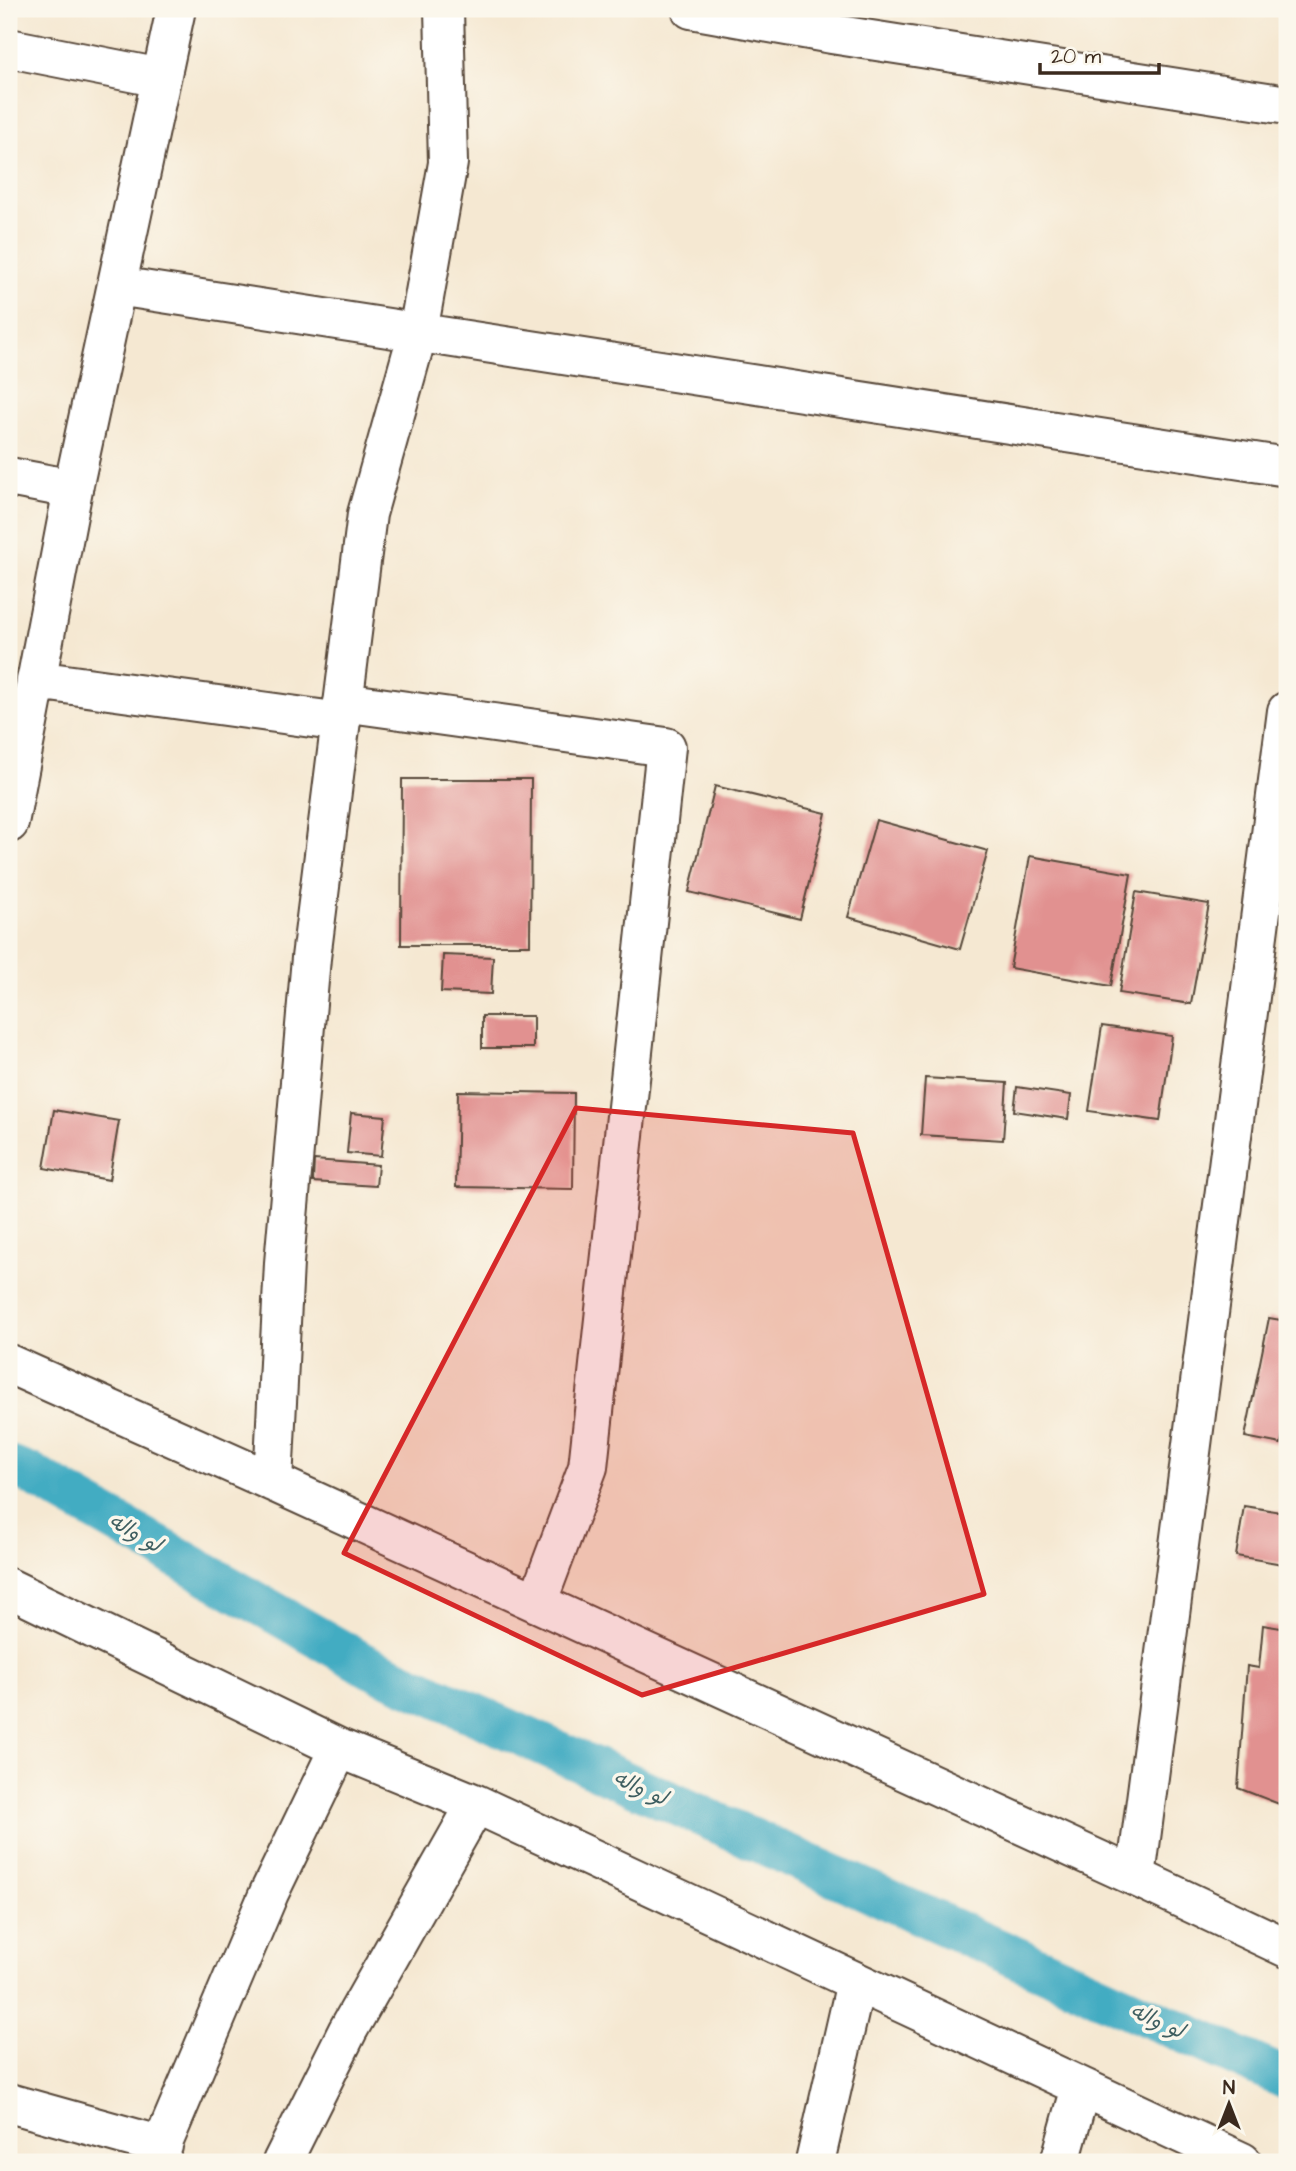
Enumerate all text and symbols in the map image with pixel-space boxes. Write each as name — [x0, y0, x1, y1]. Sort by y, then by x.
scale bar — [1040, 32, 1160, 76]
text: 20 m — [1051, 42, 1102, 71]
water label: لو واله — [104, 1507, 169, 1561]
water label: لو واله — [609, 1763, 674, 1814]
water label: لو واله — [1126, 1996, 1191, 2047]
north arrow — [1194, 2070, 1264, 2140]
text: N — [1223, 2075, 1235, 2102]

